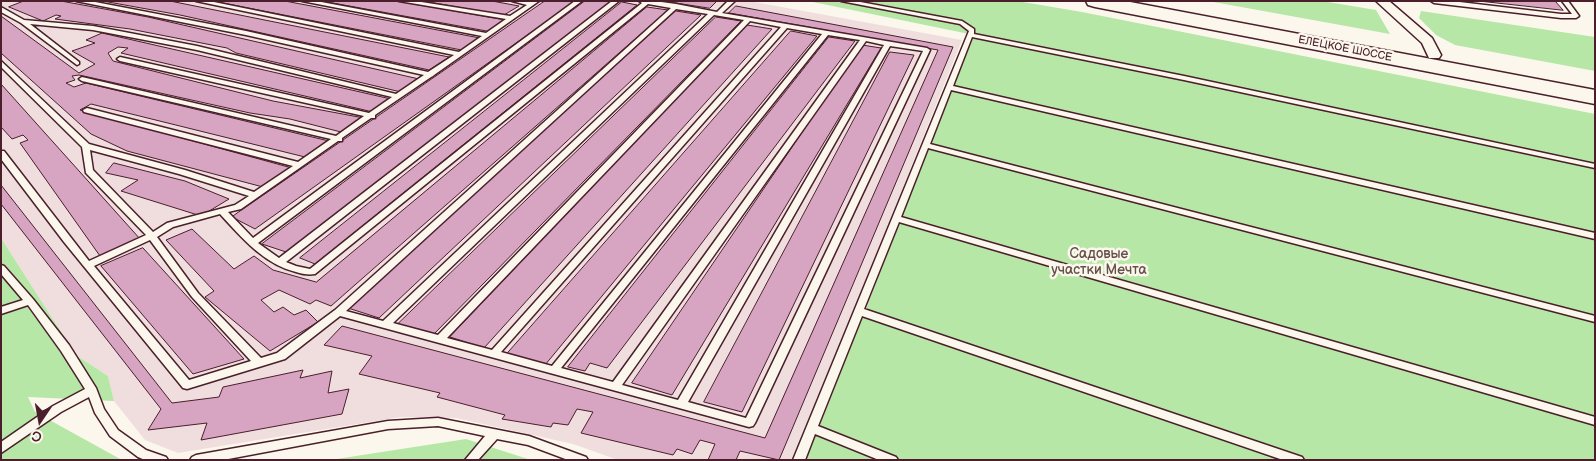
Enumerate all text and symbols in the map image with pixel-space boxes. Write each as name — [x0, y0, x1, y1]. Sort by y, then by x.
street label: ЕЛЕЦКОЕ ШОССЕ — [1297, 33, 1393, 65]
park label: Садовые участки Мечта — [1051, 246, 1147, 278]
north arrow — [15, 396, 65, 446]
text: С — [30, 427, 43, 445]

